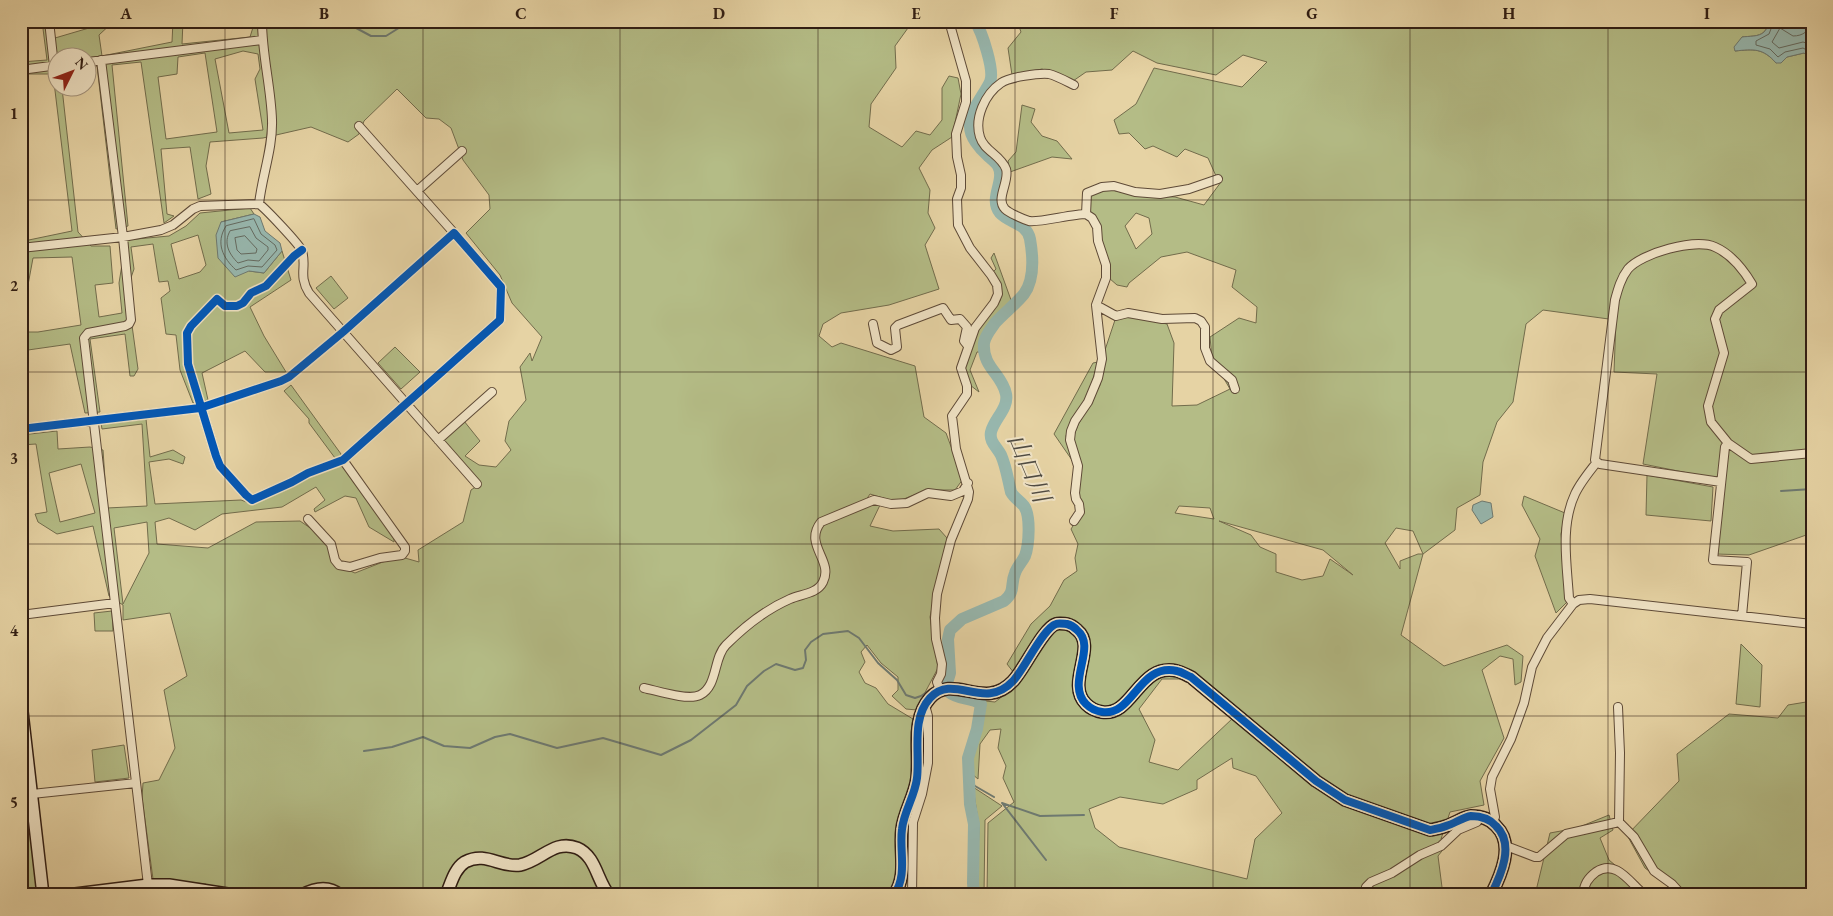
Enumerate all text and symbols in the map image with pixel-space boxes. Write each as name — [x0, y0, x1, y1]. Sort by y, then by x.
text: A — [119, 3, 132, 24]
text: B — [319, 3, 329, 24]
text: C — [515, 3, 527, 24]
text: D — [713, 3, 725, 24]
text: E — [911, 3, 921, 24]
text: F — [1110, 3, 1119, 24]
text: G — [1306, 3, 1318, 24]
text: H — [1503, 3, 1516, 24]
text: I — [1704, 3, 1710, 24]
north arrow — [48, 48, 98, 98]
text: N — [71, 53, 93, 74]
text: 1 — [10, 103, 18, 124]
text: 2 — [10, 275, 19, 296]
water label: 山口川 — [1001, 429, 1059, 510]
text: 3 — [10, 448, 18, 469]
text: 4 — [10, 620, 19, 641]
text: 5 — [10, 792, 18, 813]

